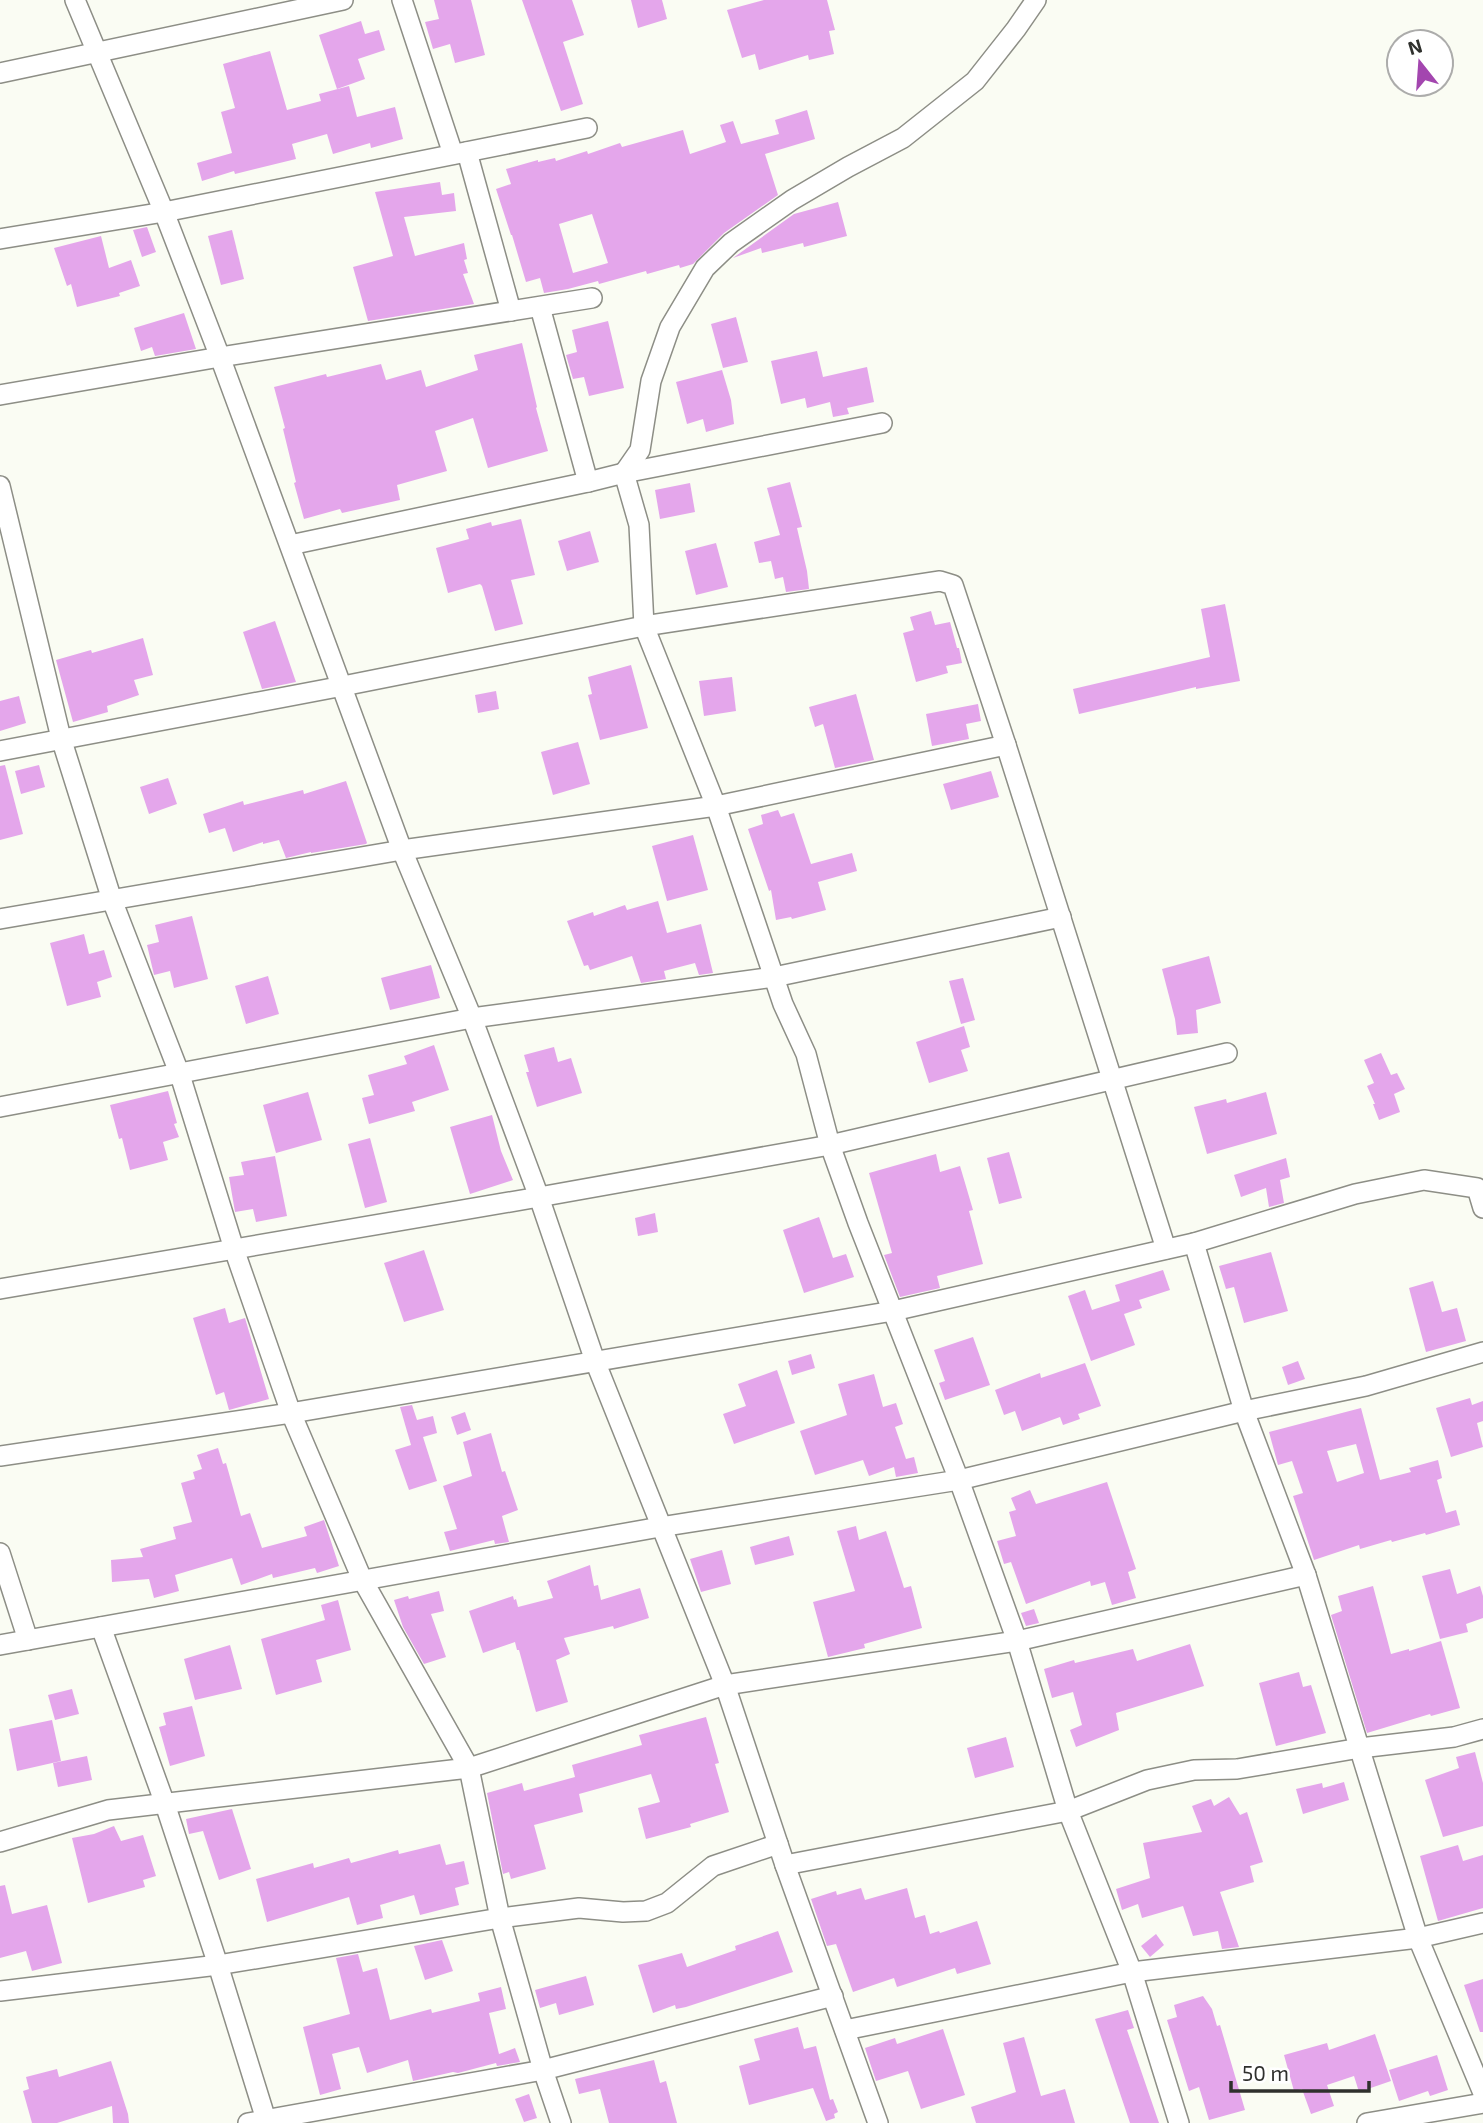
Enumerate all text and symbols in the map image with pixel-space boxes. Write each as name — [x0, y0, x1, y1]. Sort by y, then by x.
north arrow — [1385, 28, 1455, 98]
text: N — [1405, 33, 1425, 59]
scale bar — [1231, 2050, 1369, 2094]
text: 50 m — [1242, 2060, 1289, 2085]

